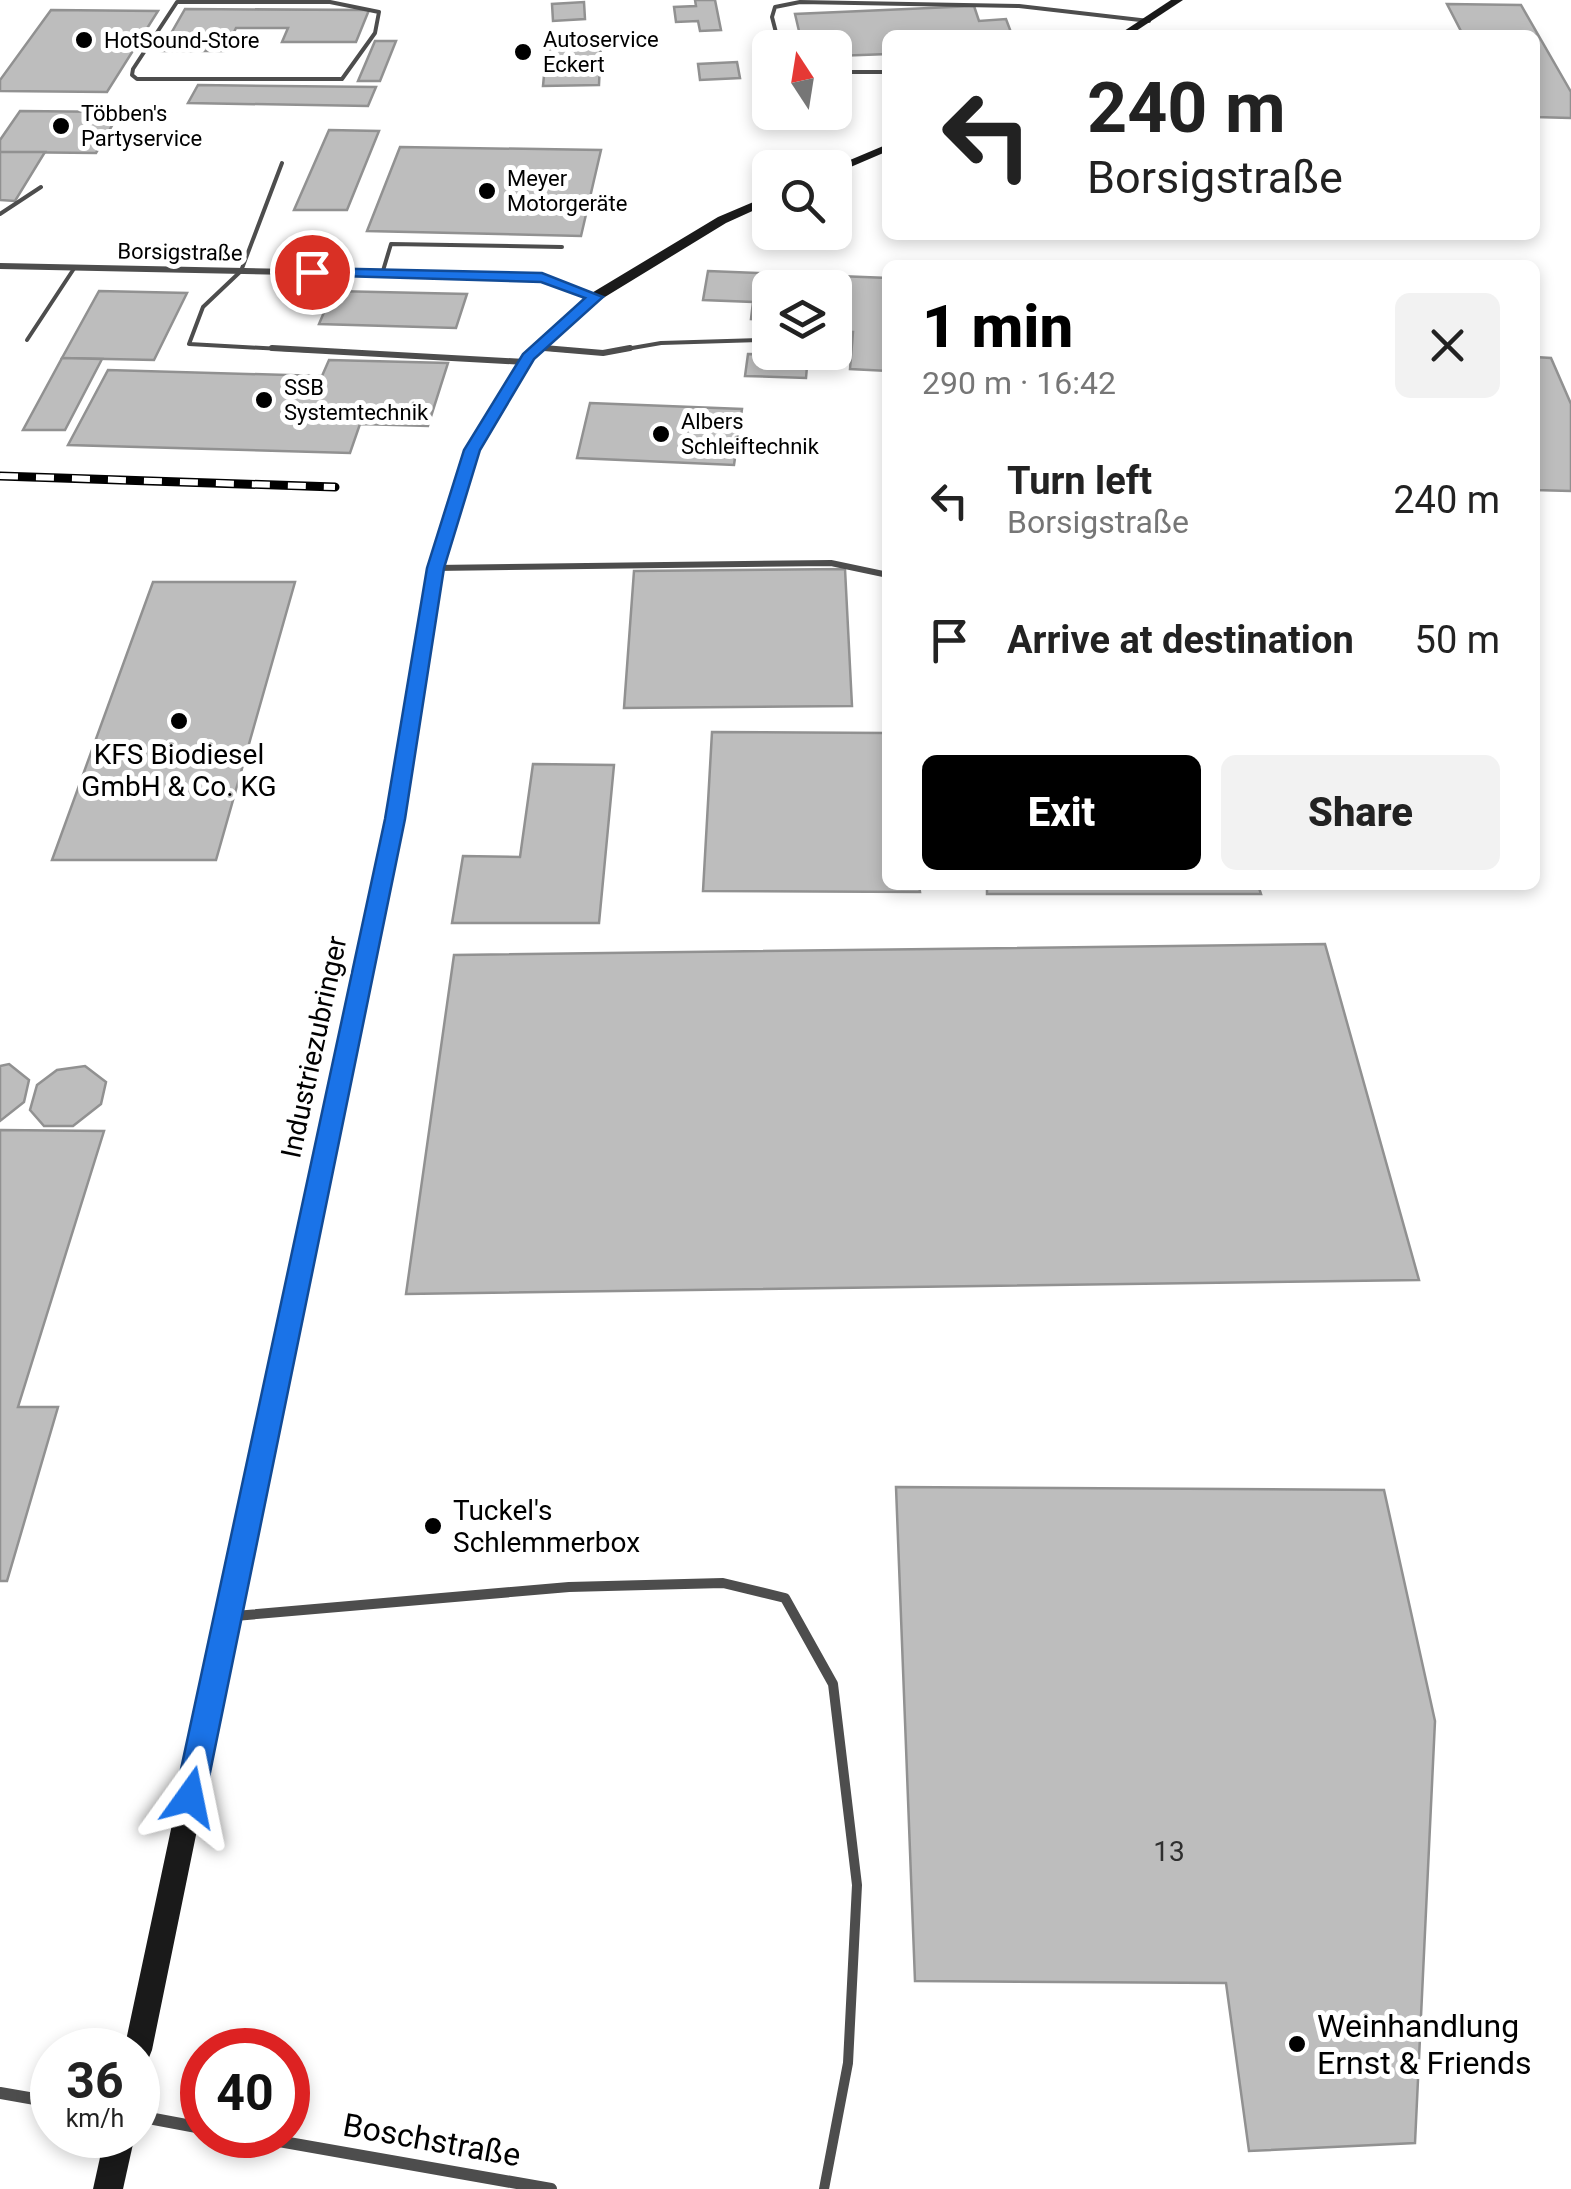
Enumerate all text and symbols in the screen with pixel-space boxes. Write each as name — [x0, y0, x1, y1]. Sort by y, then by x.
place label: Autoservice Eckert — [543, 27, 659, 77]
place label: HotSound-Store — [104, 28, 259, 53]
marker: HotSound-Store — [73, 29, 95, 51]
north arrow — [752, 30, 852, 130]
map controls — [752, 30, 852, 370]
marker: Autoservice Eckert — [512, 41, 534, 63]
text: 240 m — [1087, 67, 1286, 149]
icon: left — [922, 70, 1052, 200]
place label: Többen's Partyservice — [81, 101, 202, 151]
marker: Többen's Partyservice — [50, 115, 72, 137]
button: search — [752, 150, 852, 250]
text: Borsigstraße — [1087, 151, 1343, 204]
place label: Meyer Motorgeräte — [507, 166, 627, 216]
marker: Meyer Motorgeräte — [476, 180, 498, 202]
pin — [270, 230, 355, 315]
street label: Borsigstraße — [117, 238, 243, 266]
icon: arrive — [285, 245, 340, 300]
button: layers — [752, 270, 852, 370]
text: 1 min — [922, 291, 1073, 362]
button: close — [1395, 293, 1500, 398]
text: 290 m · 16:42 — [922, 364, 1116, 402]
place label: SSB Systemtechnik — [284, 375, 429, 425]
marker: SSB Systemtechnik — [253, 389, 275, 411]
place label: Albers Schleiftechnik — [681, 409, 820, 459]
marker: Albers Schleiftechnik — [650, 423, 672, 445]
text: Turn left — [1007, 459, 1152, 503]
icon: left — [922, 473, 977, 528]
text: 240 m — [1393, 478, 1500, 522]
text: Borsigstraße — [1007, 503, 1189, 541]
icon: arrive — [922, 613, 977, 668]
text: Arrive at destination — [1007, 618, 1354, 662]
text: 50 m — [1415, 618, 1500, 662]
marker: KFS Biodiesel GmbH & Co. KG — [168, 710, 190, 732]
place label: KFS Biodiesel GmbH & Co. KG — [81, 738, 277, 803]
button: Exit — [922, 755, 1201, 870]
button: Share — [1221, 755, 1500, 870]
street label: Industriezubringer — [274, 933, 354, 1161]
place label: Tuckel's Schlemmerbox — [453, 1494, 640, 1559]
marker: Tuckel's Schlemmerbox — [422, 1515, 444, 1537]
position arrow — [138, 1745, 242, 1849]
house number: 13 — [1153, 1835, 1185, 1868]
place label: Weinhandlung Ernst & Friends — [1317, 2007, 1532, 2082]
speed limit sign: 40 — [180, 2028, 310, 2158]
marker: Weinhandlung Ernst & Friends — [1286, 2033, 1308, 2055]
text: 36 — [66, 2052, 124, 2110]
text: km/h — [66, 2104, 124, 2133]
street label: Boschstraße — [340, 2106, 524, 2174]

